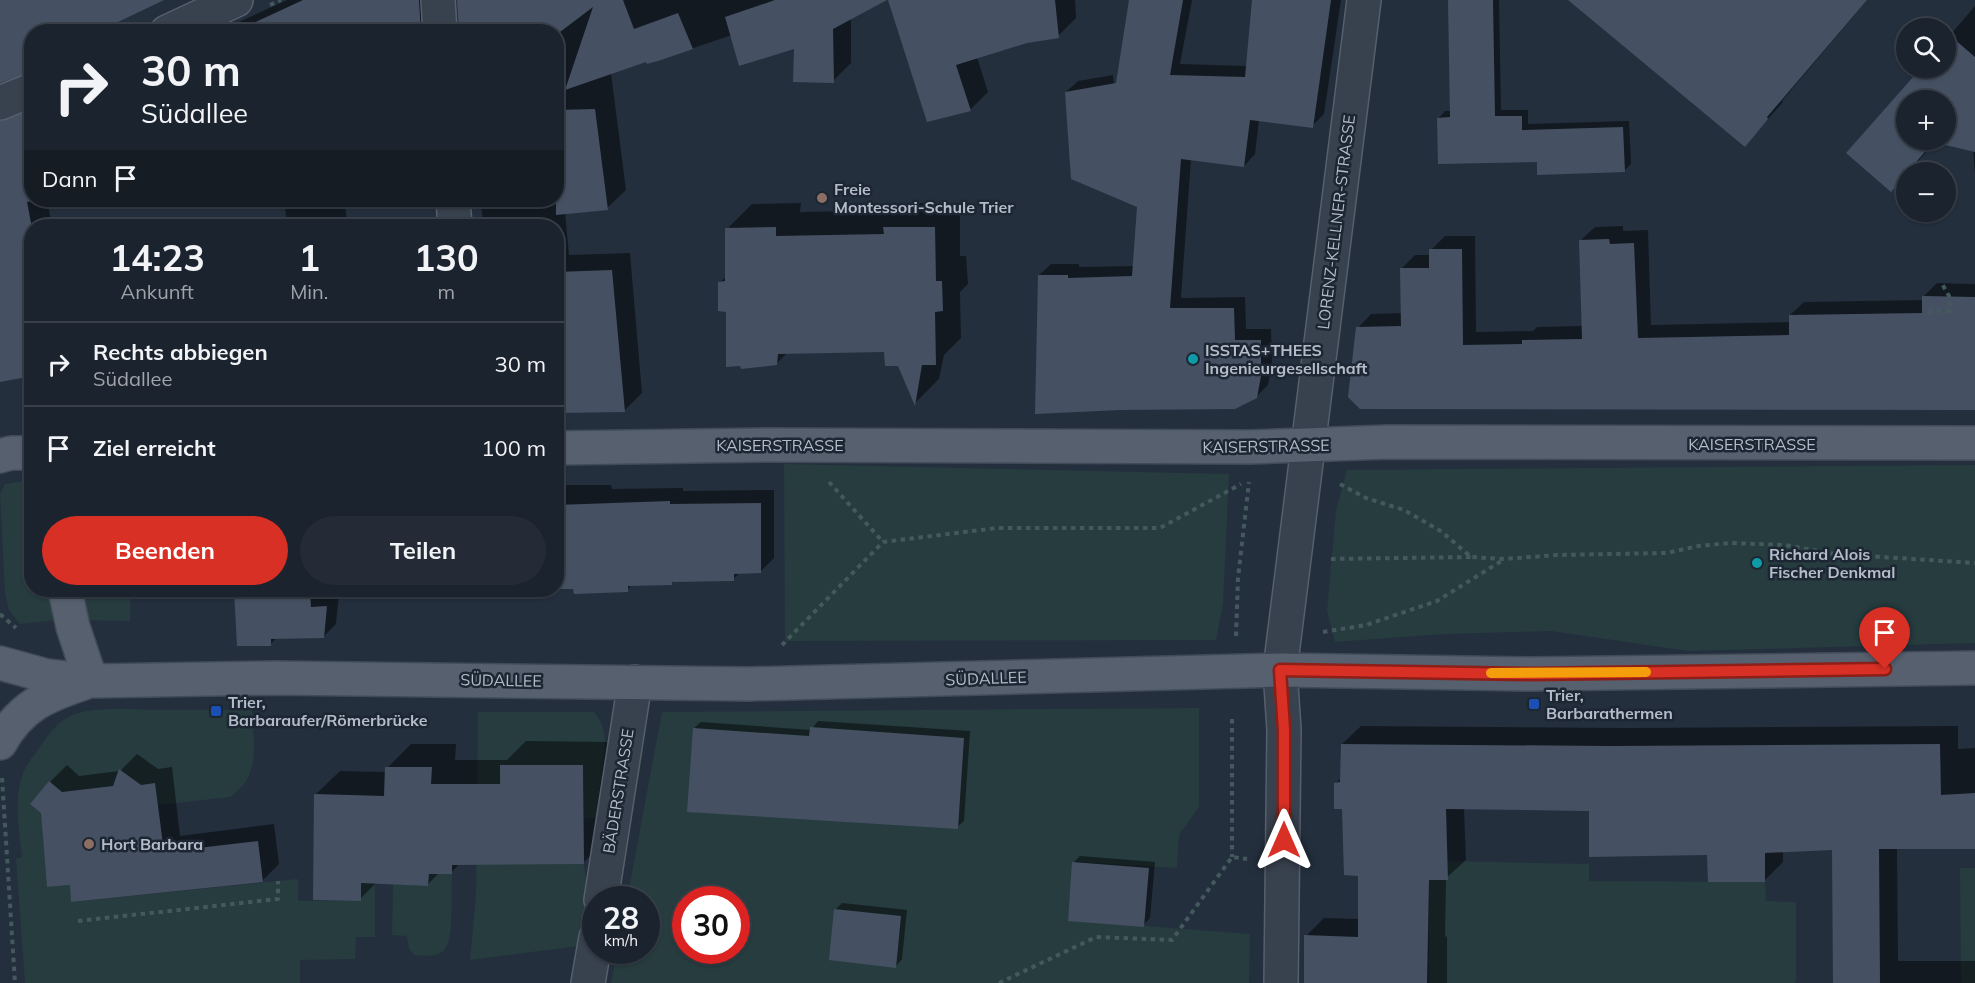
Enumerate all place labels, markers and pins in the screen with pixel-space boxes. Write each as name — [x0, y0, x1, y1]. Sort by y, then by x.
place label: Freie Montessori-Schule Trier — [834, 179, 1014, 217]
marker: Freie Montessori-Schule Trier — [815, 191, 829, 205]
place label: ISSTAS+THEES Ingenieurgesellschaft — [1205, 340, 1367, 378]
marker: ISSTAS+THEES Ingenieurgesellschaft — [1186, 352, 1200, 366]
place label: Richard Alois Fischer Denkmal — [1769, 544, 1895, 582]
marker: Richard Alois Fischer Denkmal — [1750, 556, 1764, 570]
pin — [1859, 607, 1910, 669]
place label: Trier, Barbarathermen — [1546, 685, 1673, 723]
place label: Trier, Barbaraufer/Römerbrücke — [228, 692, 428, 730]
marker: Trier, Barbarathermen — [1527, 697, 1541, 711]
marker: Trier, Barbaraufer/Römerbrücke — [209, 704, 223, 718]
place label: Hort Barbara — [101, 834, 203, 854]
marker: Hort Barbara — [82, 837, 96, 851]

